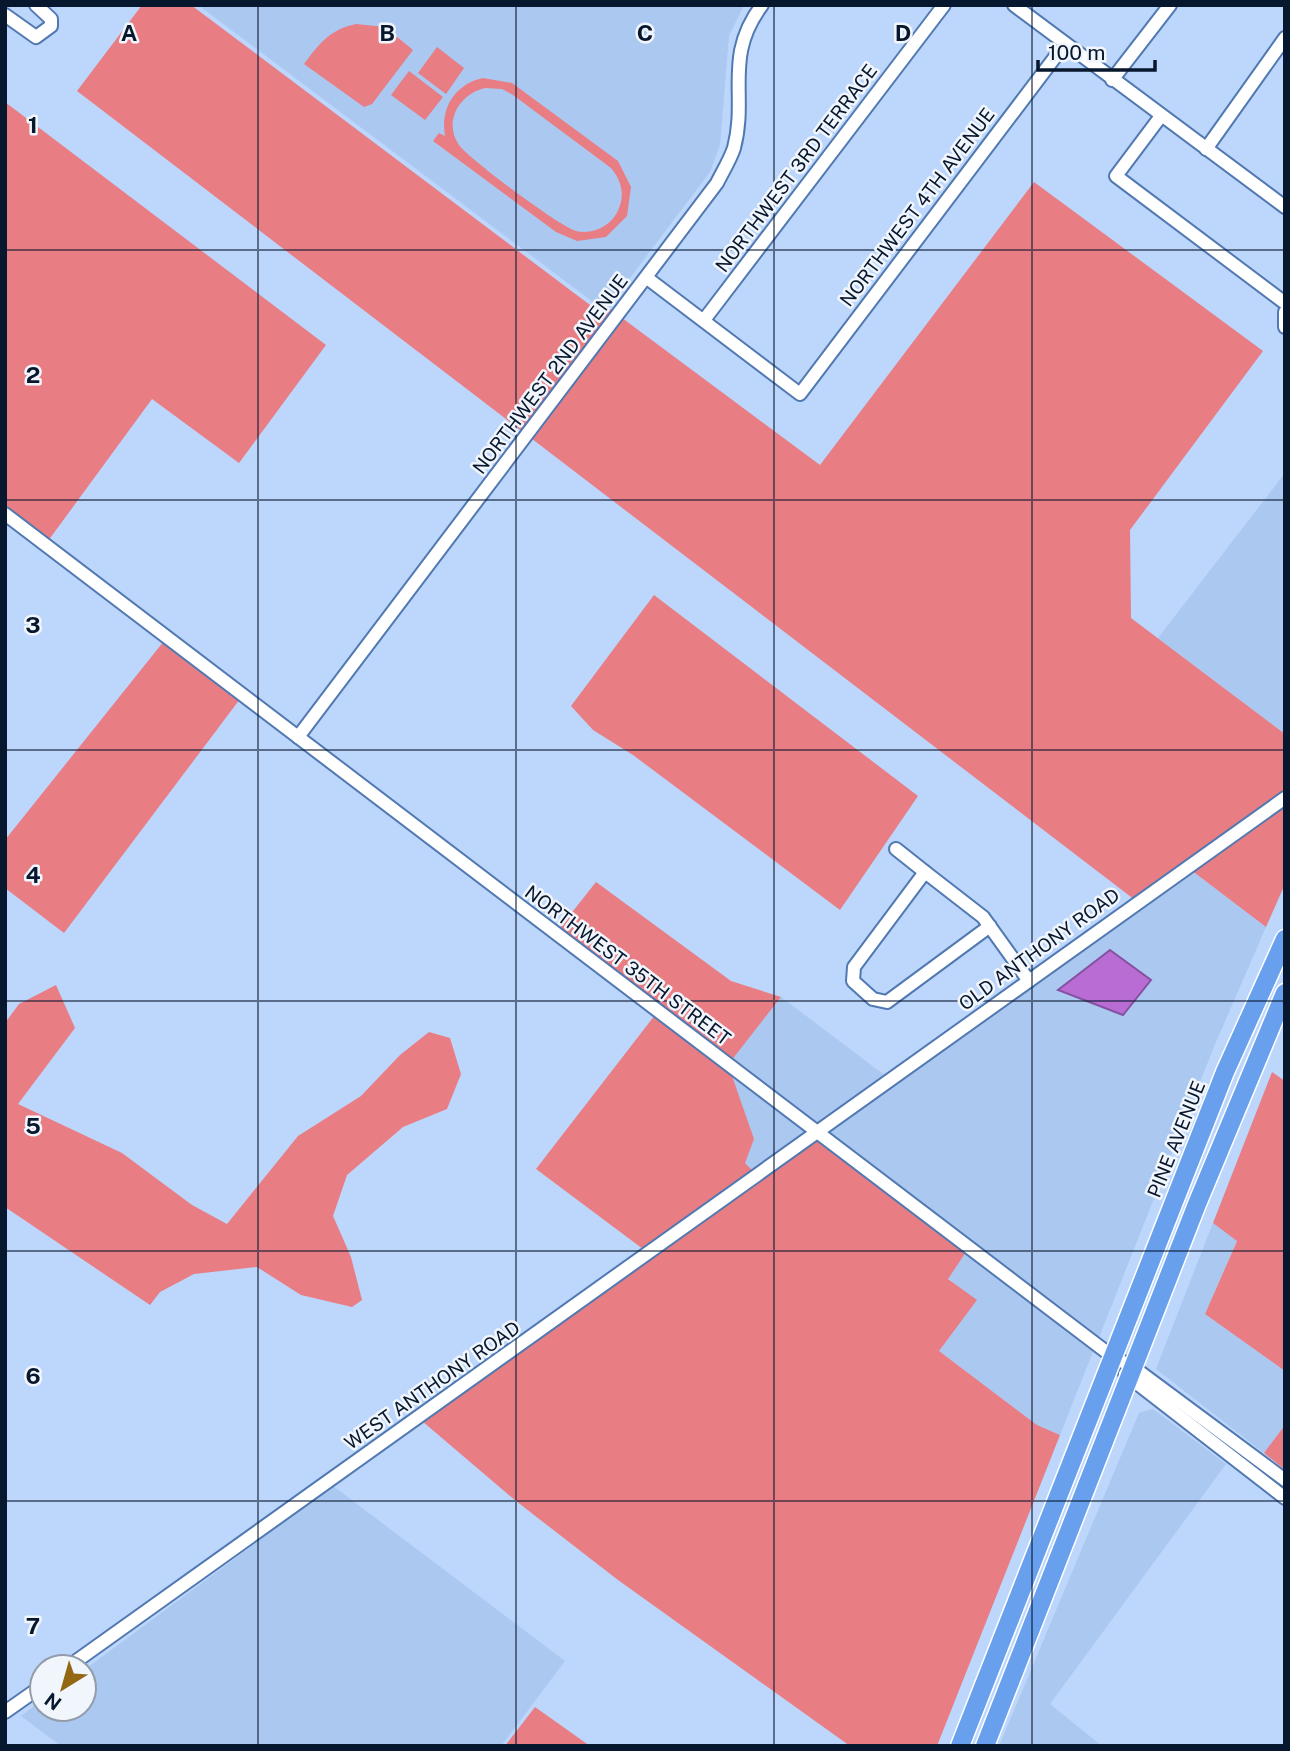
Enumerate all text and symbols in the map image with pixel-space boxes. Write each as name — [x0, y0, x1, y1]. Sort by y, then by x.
text: A — [121, 19, 138, 46]
text: B — [379, 19, 395, 46]
text: C — [637, 19, 653, 46]
text: D — [895, 19, 911, 46]
scale bar — [1038, 28, 1155, 72]
text: 100 m — [1048, 40, 1105, 65]
street label: NORTHWEST 3RD TERRACE — [711, 60, 881, 276]
street label: NORTHWEST 4TH AVENUE — [835, 104, 999, 310]
text: 1 — [28, 111, 38, 138]
street label: NORTHWEST 2ND AVENUE — [468, 270, 632, 478]
text: 2 — [26, 361, 40, 388]
text: 3 — [25, 611, 41, 638]
text: 4 — [25, 861, 41, 888]
street label: NORTHWEST 35TH STREET — [521, 881, 735, 1049]
street label: OLD ANTHONY ROAD — [954, 883, 1124, 1015]
street label: PINE AVENUE — [1143, 1078, 1209, 1200]
text: 5 — [25, 1112, 41, 1139]
street label: WEST ANTHONY ROAD — [340, 1316, 524, 1454]
text: 6 — [25, 1362, 41, 1389]
text: 7 — [26, 1612, 40, 1639]
north arrow — [28, 1653, 98, 1723]
text: N — [40, 1688, 65, 1715]

